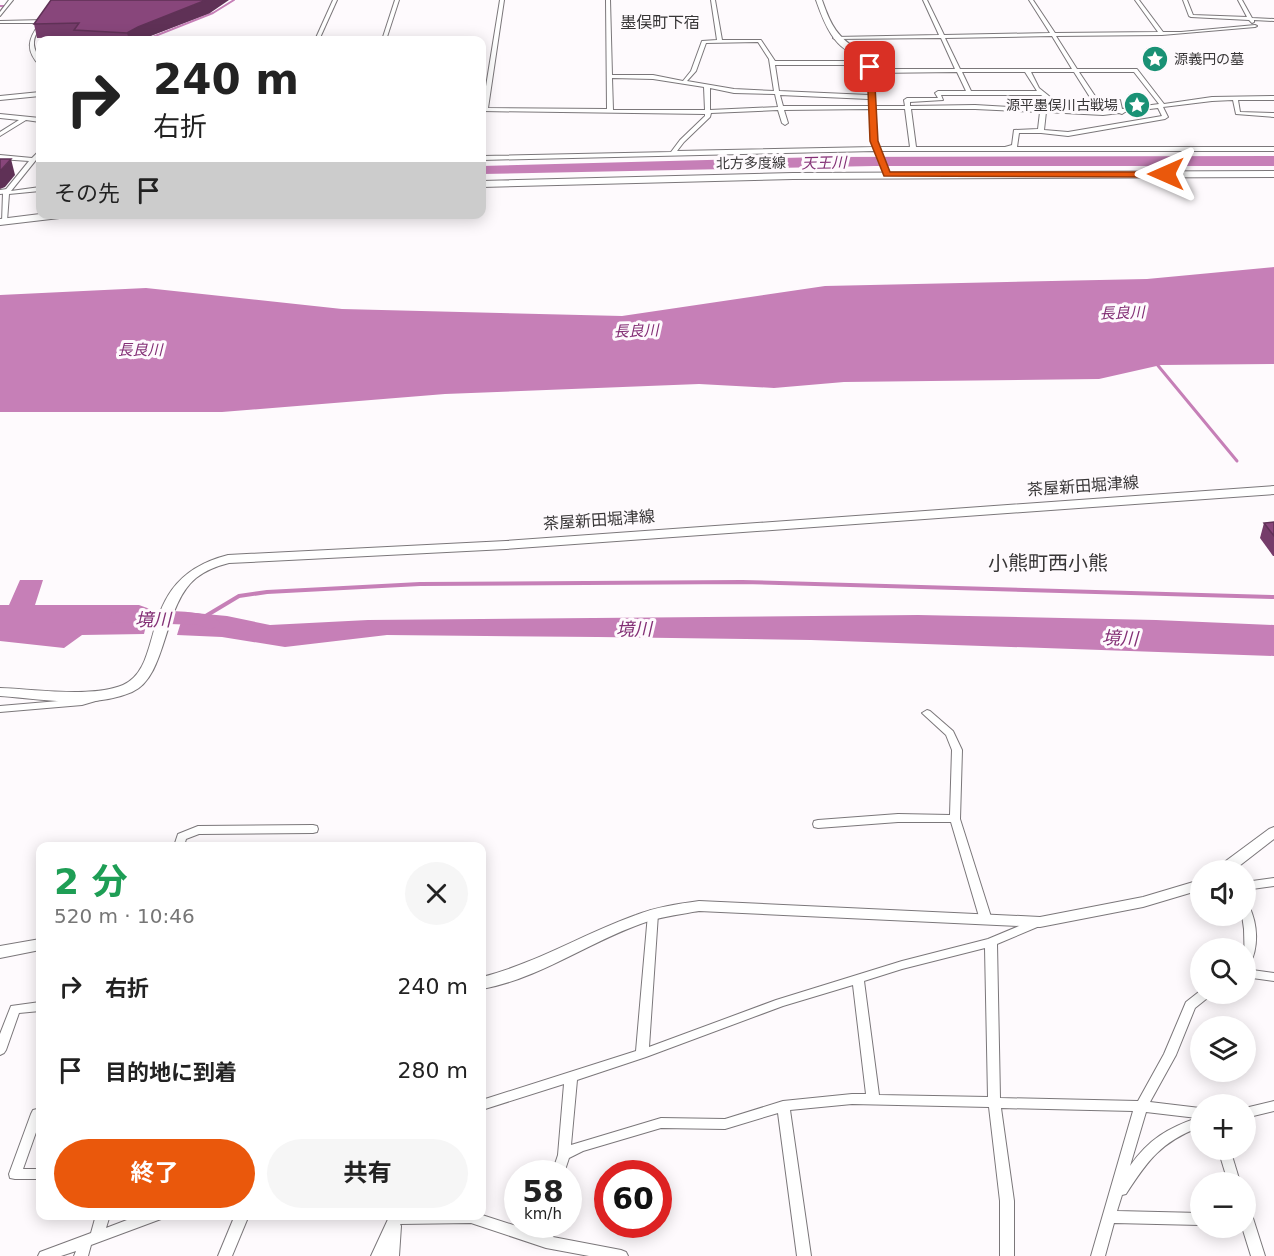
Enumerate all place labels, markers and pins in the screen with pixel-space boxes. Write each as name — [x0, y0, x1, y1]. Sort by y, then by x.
pin — [844, 41, 895, 92]
place icon: 源義円の墓 — [1140, 44, 1170, 74]
place label: 源義円の墓 — [1174, 51, 1244, 67]
place icon: 源平墨俣川古戦場 — [1122, 90, 1152, 120]
place label: 源平墨俣川古戦場 — [1006, 97, 1118, 113]

